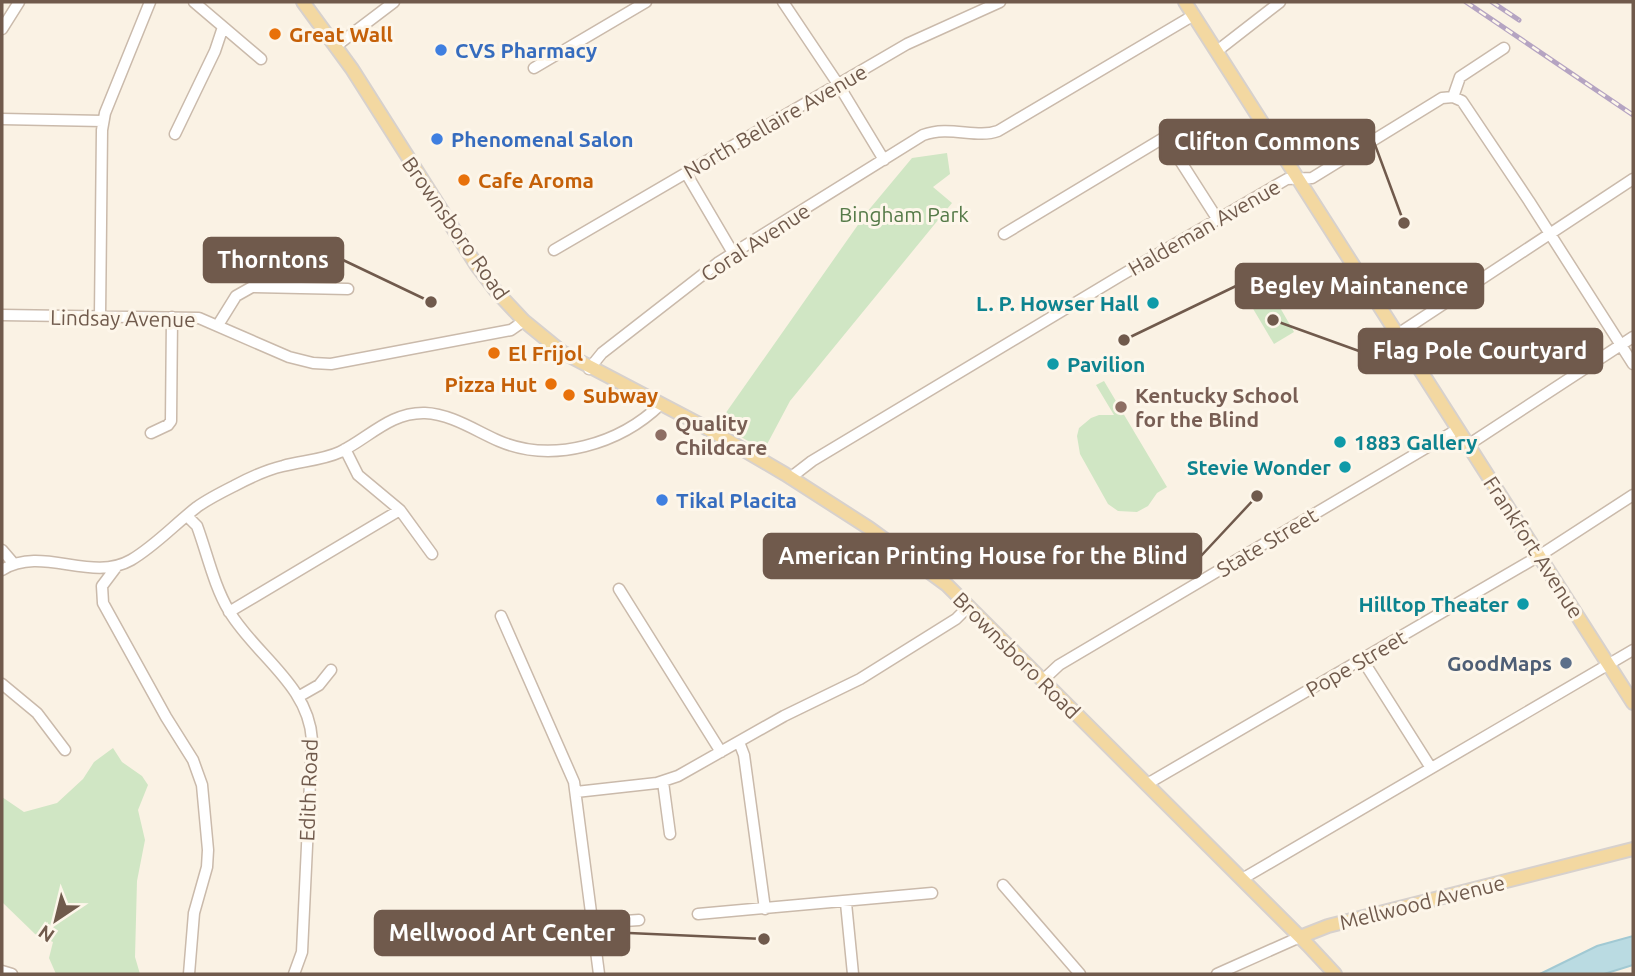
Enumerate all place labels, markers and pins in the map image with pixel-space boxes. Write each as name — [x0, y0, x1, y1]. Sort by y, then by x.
place label: Great Wall — [289, 22, 393, 46]
marker: Great Wall — [267, 26, 283, 42]
place label: CVS Pharmacy — [455, 38, 597, 62]
marker: CVS Pharmacy — [433, 42, 449, 58]
callout: Clifton Commons — [1160, 120, 1374, 164]
place label: Phenomenal Salon — [451, 127, 634, 151]
marker: Phenomenal Salon — [429, 131, 445, 147]
place label: Cafe Aroma — [478, 168, 594, 192]
marker: Cafe Aroma — [456, 172, 472, 188]
callout: Thorntons — [204, 238, 343, 282]
callout: Begley Maintanence — [1236, 264, 1483, 308]
place label: L. P. Howser Hall — [976, 291, 1139, 315]
marker: L. P. Howser Hall — [1145, 295, 1161, 311]
callout: Flag Pole Courtyard — [1359, 329, 1602, 373]
place label: El Frijol — [508, 341, 583, 365]
marker: El Frijol — [486, 345, 502, 361]
place label: Pavilion — [1067, 352, 1145, 376]
marker: Pavilion — [1045, 356, 1061, 372]
place label: Pizza Hut — [445, 372, 537, 396]
marker: Pizza Hut — [543, 376, 559, 392]
place label: Subway — [583, 383, 658, 407]
place label: Kentucky School for the Blind — [1135, 383, 1299, 431]
marker: Subway — [561, 387, 577, 403]
marker: Kentucky School for the Blind — [1113, 399, 1129, 415]
place label: Quality Childcare — [675, 411, 767, 459]
marker: Quality Childcare — [653, 427, 669, 443]
place label: 1883 Gallery — [1354, 430, 1478, 454]
marker: 1883 Gallery — [1332, 434, 1348, 450]
place label: Stevie Wonder — [1187, 455, 1331, 479]
marker: Stevie Wonder — [1337, 459, 1353, 475]
place label: Tikal Placita — [676, 488, 797, 512]
marker: Tikal Placita — [654, 492, 670, 508]
callout: American Printing House for the Blind — [764, 534, 1201, 578]
place label: Hilltop Theater — [1358, 592, 1509, 616]
marker: Hilltop Theater — [1515, 596, 1531, 612]
place label: GoodMaps — [1447, 651, 1552, 675]
marker: GoodMaps — [1558, 655, 1574, 671]
callout: Mellwood Art Center — [375, 911, 629, 955]

